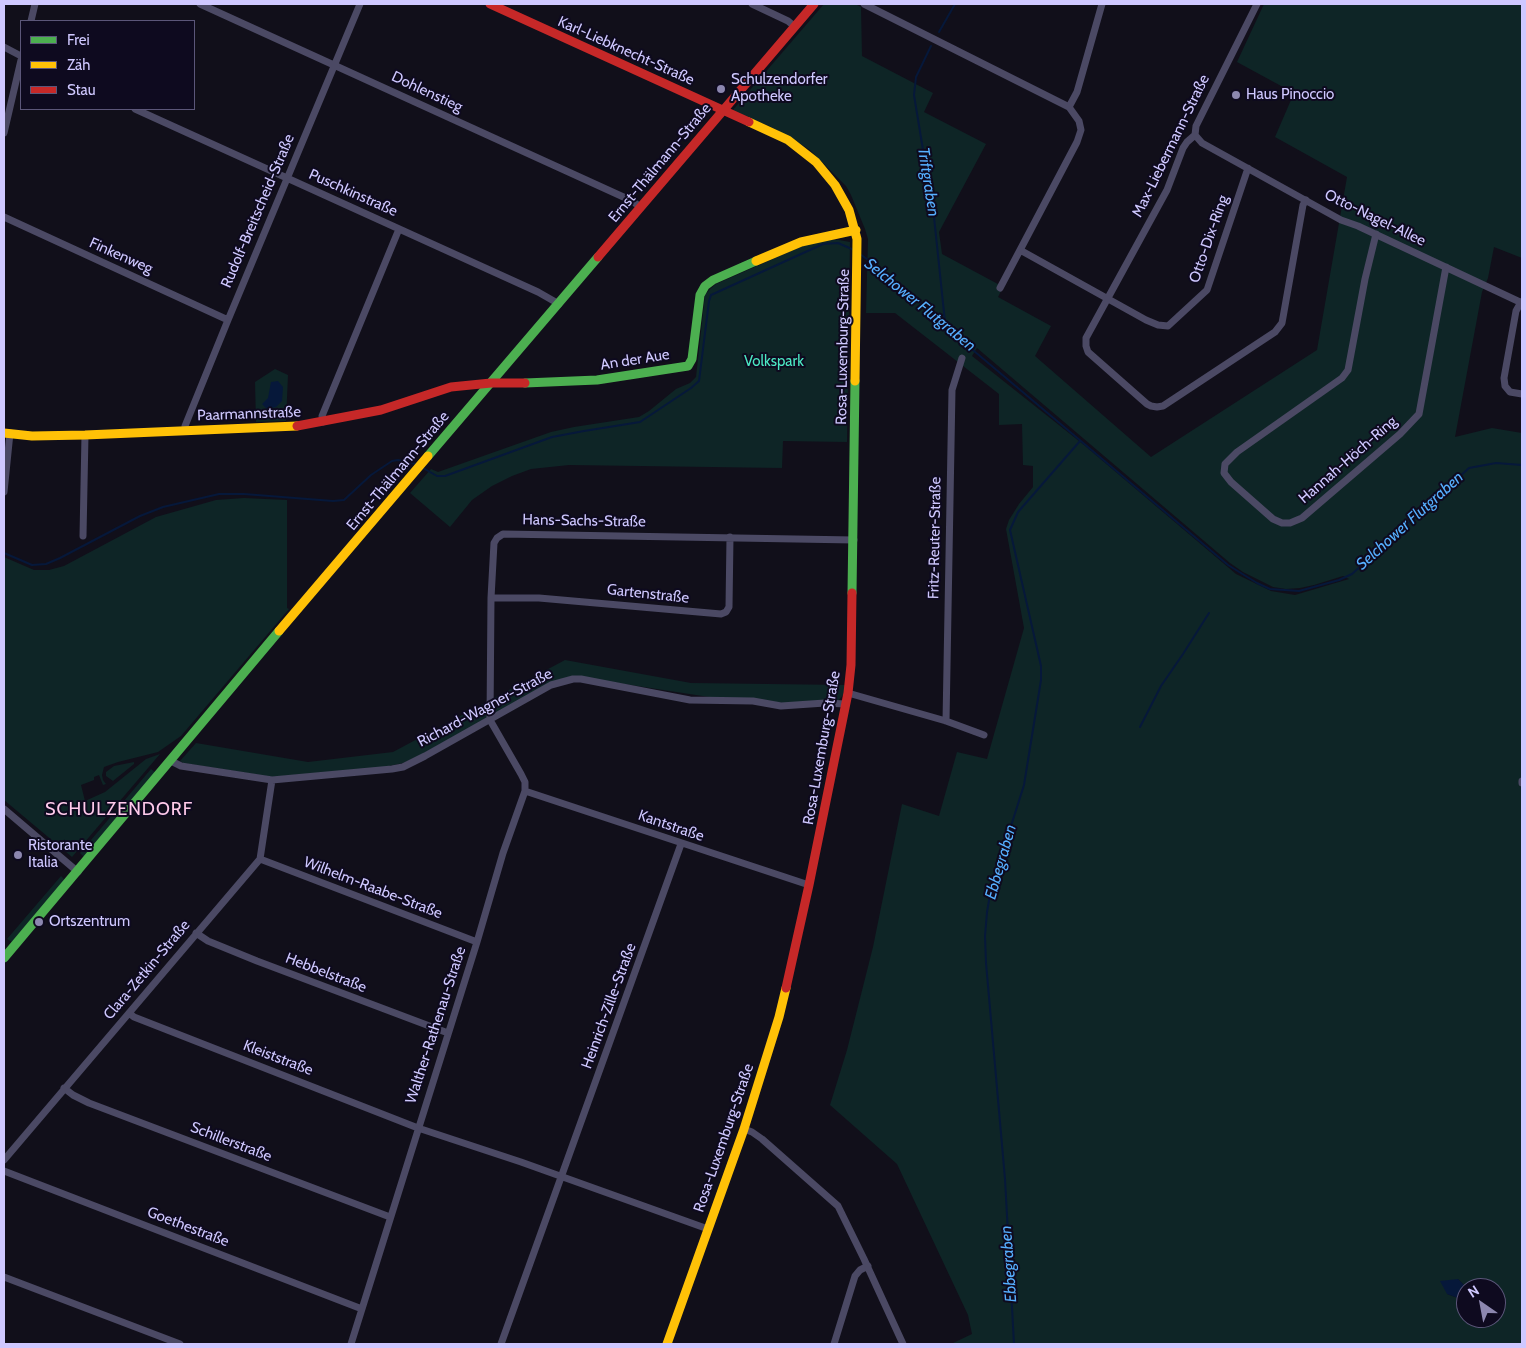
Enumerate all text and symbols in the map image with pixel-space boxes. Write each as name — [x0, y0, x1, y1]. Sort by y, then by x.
street label: Karl-Liebknecht-Straße — [555, 13, 697, 89]
legend — [20, 20, 195, 110]
text: Frei — [67, 31, 90, 49]
text: Zäh — [67, 56, 90, 74]
street label: Dohlenstieg — [389, 68, 465, 116]
place label: Schulzendorfer Apotheke — [731, 71, 828, 106]
street label: Max-Liebermann-Straße — [1129, 72, 1213, 220]
text: Stau — [67, 81, 96, 99]
marker: Schulzendorfer Apotheke — [715, 83, 727, 95]
place label: Haus Pinoccio — [1246, 86, 1334, 104]
marker: Haus Pinoccio — [1230, 89, 1242, 101]
street label: Ernst-Thälmann-Straße — [605, 100, 715, 226]
street label: Rudolf-Breitscheid-Straße — [217, 131, 299, 291]
water label: Triftgraben — [913, 146, 943, 218]
street label: Puschkinstraße — [306, 165, 400, 221]
street label: Otto-Nagel-Allee — [1321, 186, 1429, 250]
street label: Otto-Dix-Ring — [1186, 193, 1232, 285]
street label: Finkenweg — [86, 234, 156, 278]
water label: Selchower Flutgraben — [861, 254, 979, 356]
street label: Rosa-Luxemburg-Straße — [833, 269, 853, 425]
street label: An der Aue — [599, 346, 671, 374]
park label: Volkspark — [744, 353, 804, 371]
street label: Paarmannstraße — [197, 403, 301, 425]
street label: Ernst-Thälmann-Straße — [343, 408, 453, 534]
street label: Hannah-Höch-Ring — [1295, 413, 1401, 507]
water label: Selchower Flutgraben — [1352, 468, 1468, 574]
street label: Fritz-Reuter-Straße — [925, 477, 945, 599]
street label: Hans-Sachs-Straße — [522, 511, 646, 531]
street label: Gartenstraße — [606, 581, 690, 607]
street label: Richard-Wagner-Straße — [415, 665, 555, 751]
street label: Rosa-Luxemburg-Straße — [800, 670, 844, 826]
district label: SCHULZENDORF — [43, 799, 195, 821]
street label: Kantstraße — [636, 806, 706, 846]
water label: Ebbegraben — [981, 822, 1021, 902]
place label: Ristorante Italia — [28, 837, 92, 872]
marker: Ristorante Italia — [12, 849, 24, 861]
street label: Wilhelm-Raabe-Straße — [301, 853, 445, 923]
place label: Ortszentrum — [49, 913, 130, 931]
marker: Ortszentrum — [33, 916, 45, 928]
street label: Clara-Zetkin-Straße — [100, 917, 194, 1023]
street label: Heinrich-Zille-Straße — [578, 941, 640, 1071]
street label: Walther-Rathenau-Straße — [402, 944, 470, 1106]
street label: Hebbelstraße — [283, 949, 369, 997]
street label: Kleiststraße — [240, 1036, 316, 1080]
street label: Rosa-Luxemburg-Straße — [690, 1061, 758, 1215]
street label: Schillerstraße — [188, 1118, 274, 1166]
street label: Goethestraße — [145, 1203, 231, 1251]
water label: Ebbegraben — [997, 1225, 1021, 1303]
north arrow — [1456, 1278, 1506, 1328]
text: N — [1464, 1281, 1482, 1302]

